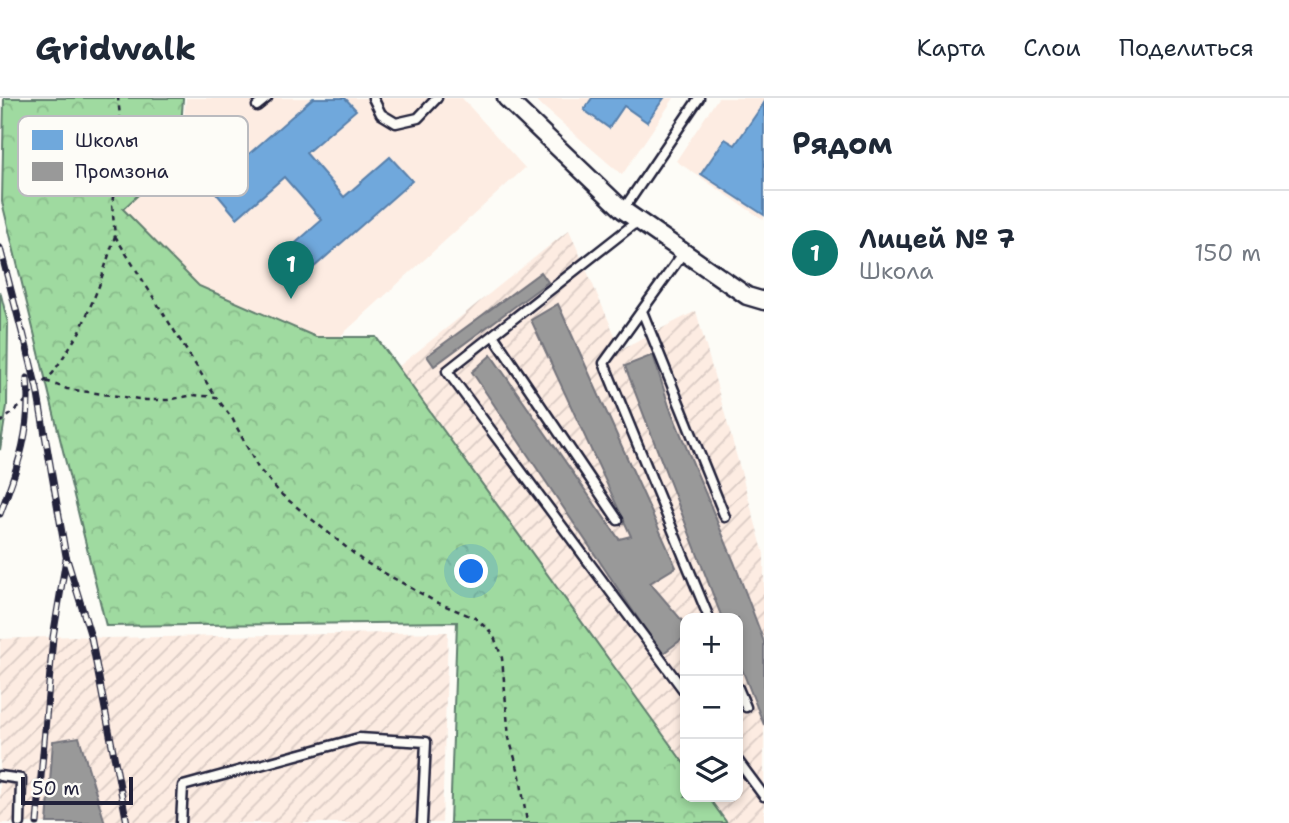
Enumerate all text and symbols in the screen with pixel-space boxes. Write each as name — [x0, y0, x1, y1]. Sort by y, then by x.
text: Gridwalk — [35, 26, 196, 71]
text: Карта — [917, 32, 985, 64]
text: Слои — [1023, 32, 1081, 64]
text: Поделиться — [1119, 32, 1254, 64]
legend — [18, 116, 248, 196]
text: Рядом — [792, 123, 892, 164]
text: Школы — [75, 128, 139, 153]
text: Промзона — [75, 159, 169, 184]
text: Лицей № 7 — [859, 221, 1015, 256]
text: 1 — [810, 238, 820, 268]
text: 150 m — [1194, 238, 1261, 268]
pin: 1 — [268, 241, 314, 299]
text: Школа — [859, 256, 934, 286]
your location — [454, 554, 488, 588]
map controls — [680, 613, 743, 802]
button: + — [680, 613, 743, 676]
button: − — [680, 676, 743, 739]
button: layers — [680, 739, 743, 802]
scale bar — [21, 774, 133, 806]
text: 50 m — [32, 776, 80, 801]

